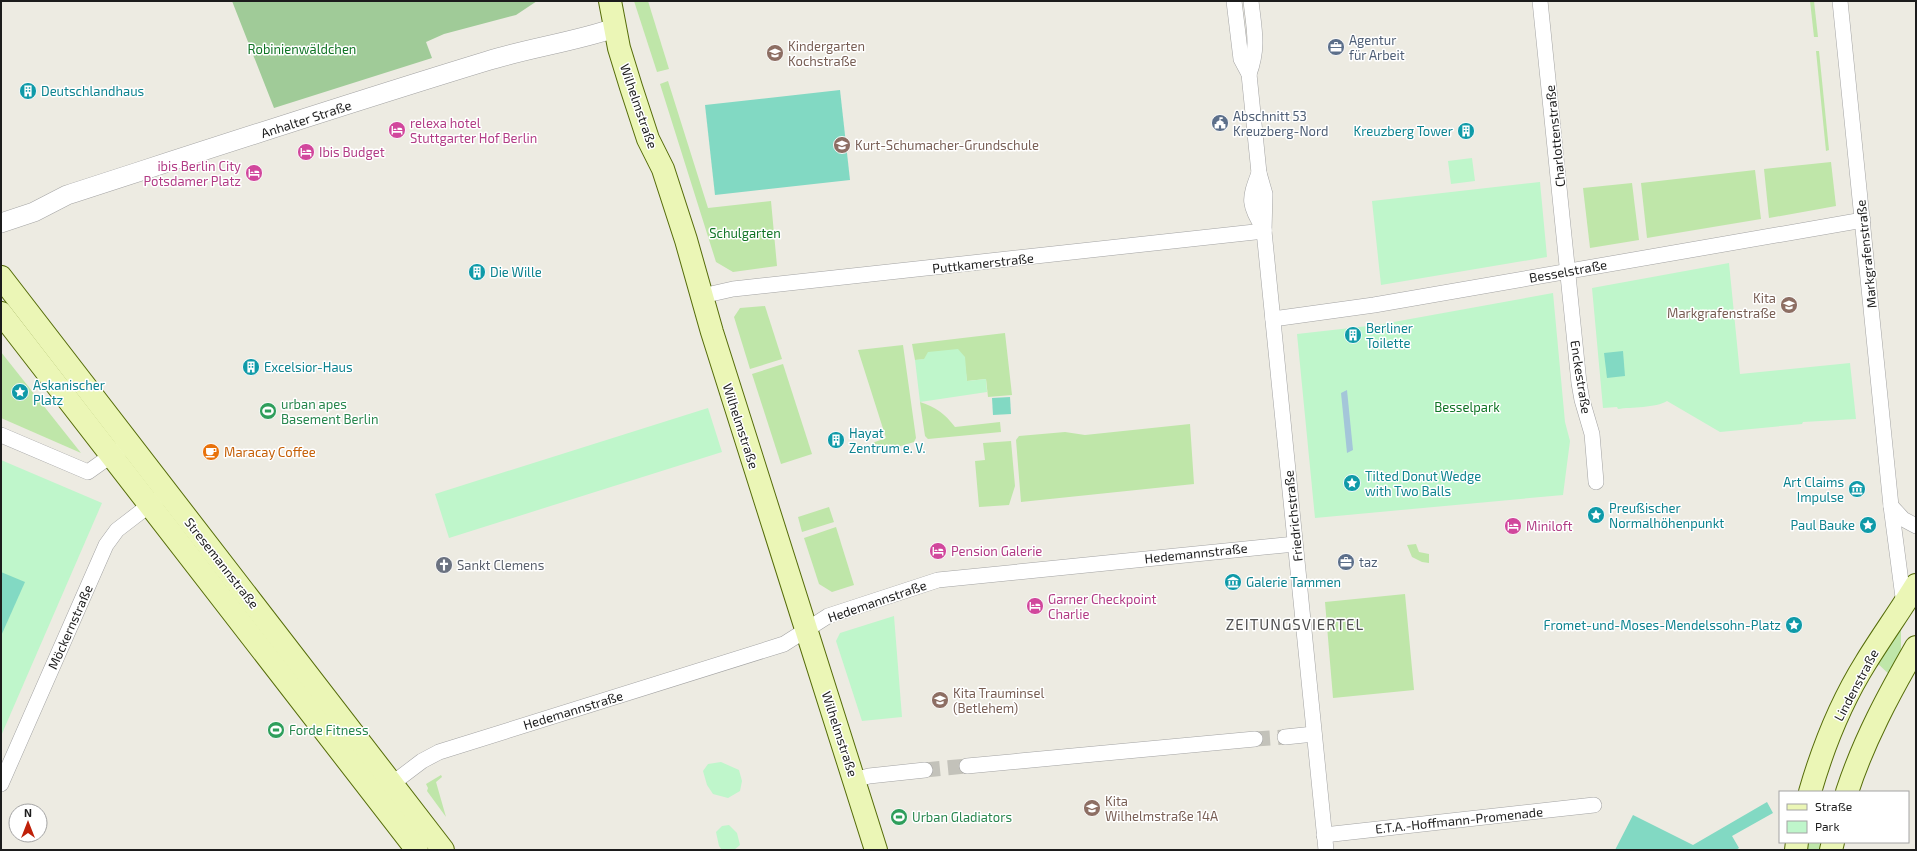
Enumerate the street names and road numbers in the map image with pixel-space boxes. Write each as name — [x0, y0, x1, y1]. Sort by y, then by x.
street label: Wilhelmstraße — [617, 61, 661, 151]
street label: Charlottenstraße — [1542, 84, 1568, 188]
street label: Anhalter Straße — [259, 97, 353, 141]
street label: Markgrafenstraße — [1852, 199, 1880, 309]
street label: Puttkamerstraße — [931, 250, 1035, 276]
street label: Besselstraße — [1528, 256, 1608, 286]
street label: Enckestraße — [1567, 339, 1595, 415]
street label: Wilhelmstraße — [720, 381, 762, 471]
street label: Friedrichstraße — [1280, 470, 1306, 562]
street label: Stresemannstraße — [182, 514, 263, 612]
street label: Hedemannstraße — [1144, 540, 1248, 566]
street label: Hedemannstraße — [826, 577, 928, 625]
street label: Möckernstraße — [44, 582, 96, 672]
street label: Lindenstraße — [1830, 646, 1882, 724]
street label: Hedemannstraße — [521, 687, 625, 733]
street label: Wilhelmstraße — [819, 689, 861, 779]
street label: E.T.A.-Hoffmann-Promenade — [1374, 803, 1544, 837]

